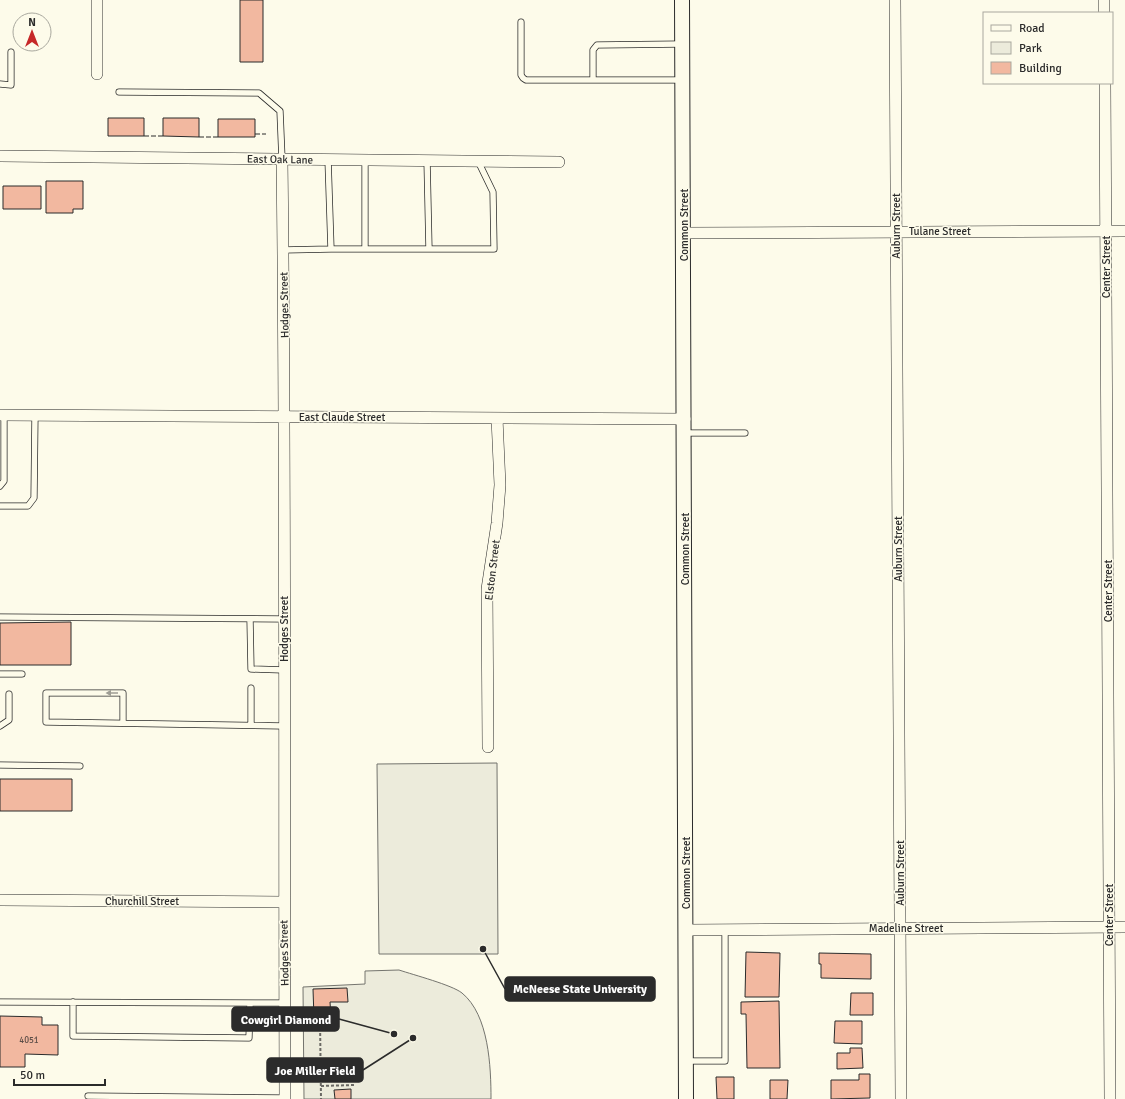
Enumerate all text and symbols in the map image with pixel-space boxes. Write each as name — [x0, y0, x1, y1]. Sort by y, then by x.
north arrow — [12, 12, 52, 52]
legend — [983, 12, 1113, 84]
text: N — [28, 16, 36, 29]
text: Road — [1019, 21, 1045, 36]
text: Park — [1019, 41, 1042, 56]
text: Building — [1019, 61, 1062, 76]
street label: East Oak Lane — [247, 152, 313, 167]
street label: Common Street — [678, 189, 691, 261]
street label: Auburn Street — [890, 193, 903, 259]
street label: Tulane Street — [909, 225, 971, 238]
street label: Center Street — [1100, 236, 1113, 298]
street label: Hodges Street — [277, 272, 292, 338]
street label: East Claude Street — [299, 411, 386, 424]
street label: Common Street — [679, 513, 692, 585]
street label: Auburn Street — [892, 516, 905, 582]
street label: Elston Street — [482, 539, 503, 601]
street label: Center Street — [1102, 560, 1115, 622]
street label: Hodges Street — [278, 596, 291, 662]
one-way arrow — [105, 690, 118, 696]
street label: Common Street — [680, 837, 693, 909]
street label: Auburn Street — [894, 840, 907, 906]
street label: Center Street — [1103, 884, 1116, 946]
street label: Churchill Street — [105, 895, 179, 908]
street label: Hodges Street — [277, 920, 292, 986]
street label: Madeline Street — [869, 922, 943, 935]
callout: McNeese State University — [505, 977, 655, 1001]
text: McNeese State University — [513, 982, 647, 997]
callout: Cowgirl Diamond — [232, 1007, 339, 1031]
text: Cowgirl Diamond — [241, 1013, 332, 1028]
house number: 4051 — [19, 1035, 39, 1046]
callout: Joe Miller Field — [267, 1058, 363, 1082]
scale bar — [14, 1061, 105, 1087]
text: Joe Miller Field — [275, 1064, 356, 1079]
text: 50 m — [20, 1068, 45, 1083]

